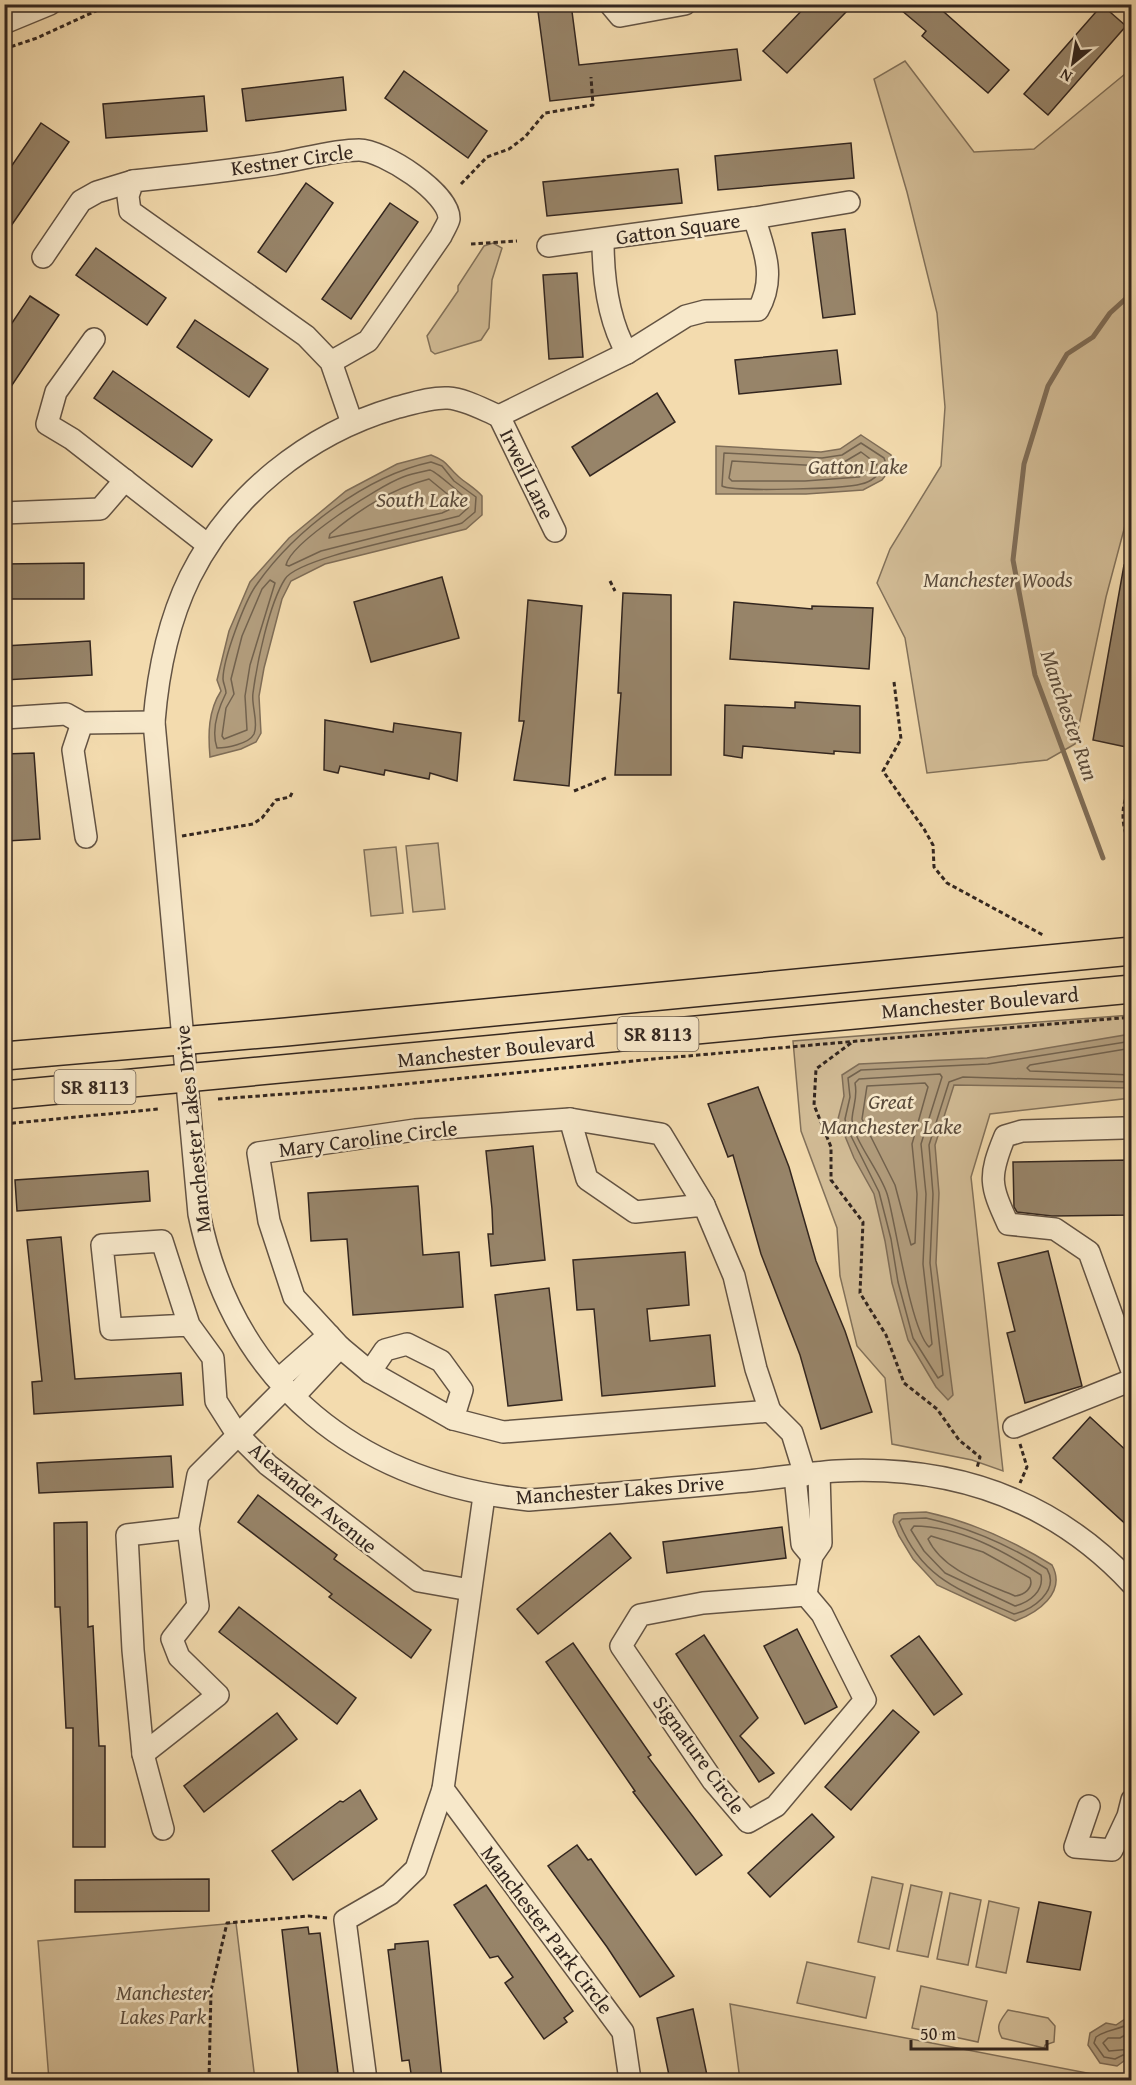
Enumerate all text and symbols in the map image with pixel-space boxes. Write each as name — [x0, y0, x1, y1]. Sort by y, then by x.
north arrow — [1043, 33, 1103, 93]
text: N — [1055, 63, 1076, 89]
street label: Kestner Circle — [229, 136, 355, 183]
street label: Gatton Square — [614, 204, 742, 253]
street label: Irwell Lane — [492, 423, 563, 525]
water label: Gatton Lake — [808, 450, 908, 482]
water label: South Lake — [376, 483, 468, 515]
park label: Manchester Woods — [923, 564, 1073, 595]
water label: Manchester Run — [1033, 645, 1107, 785]
street label: Manchester Boulevard — [880, 978, 1081, 1027]
road number: SR 8113 — [618, 1017, 698, 1051]
street label: Manchester Lakes Drive — [166, 1023, 219, 1234]
street label: Manchester Boulevard — [396, 1024, 597, 1075]
road number: SR 8113 — [54, 1070, 136, 1104]
water label: Great Manchester Lake — [820, 1085, 962, 1142]
street label: Mary Caroline Circle — [277, 1112, 459, 1165]
street label: Alexander Avenue — [242, 1434, 384, 1561]
street label: Manchester Lakes Drive — [515, 1467, 725, 1512]
street label: Signature Circle — [646, 1689, 753, 1821]
street label: Manchester Park Circle — [474, 1839, 621, 2021]
park label: Manchester Lakes Park — [116, 1977, 211, 2032]
scale bar — [911, 2013, 1048, 2051]
text: 50 m — [920, 2020, 956, 2047]

